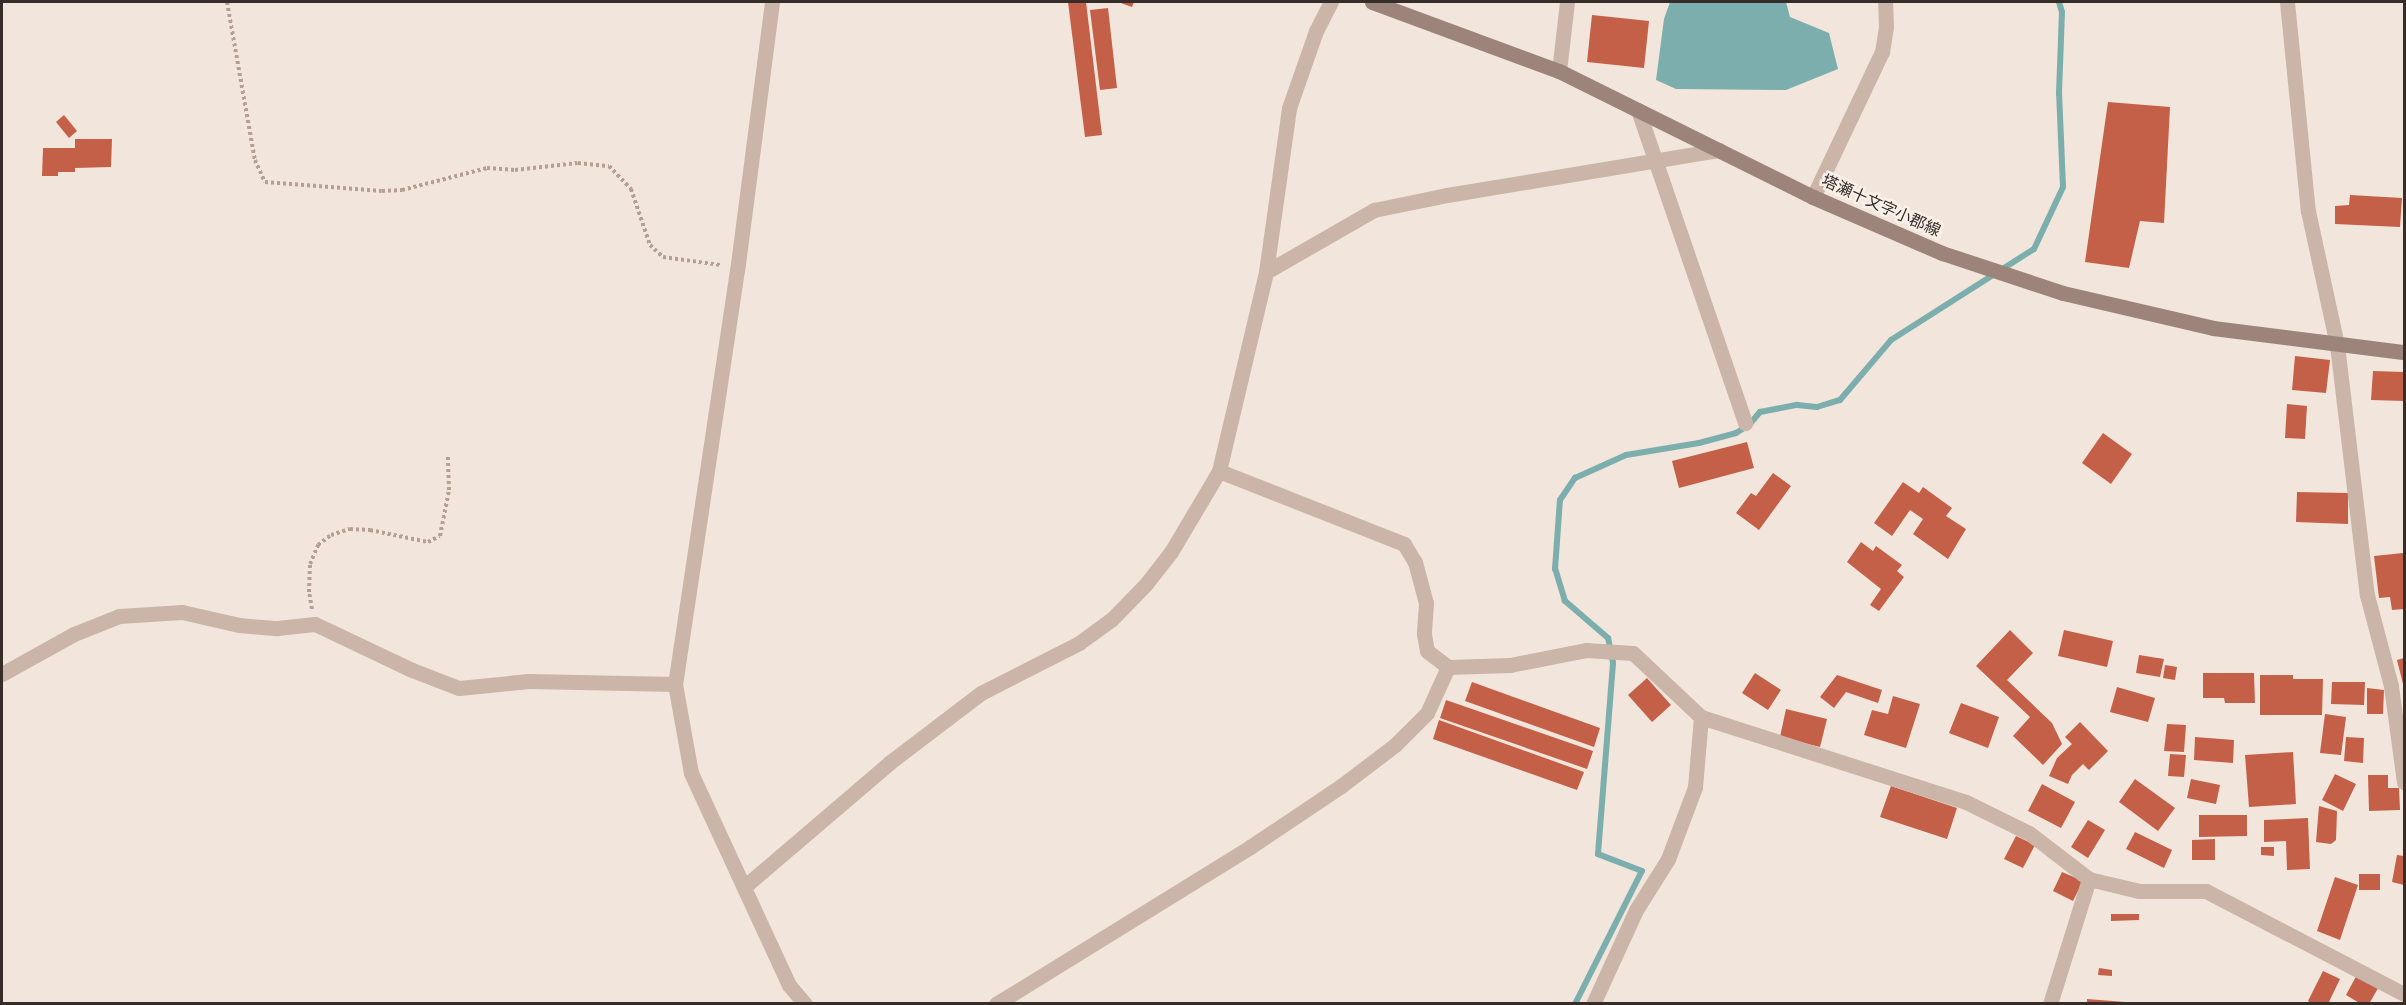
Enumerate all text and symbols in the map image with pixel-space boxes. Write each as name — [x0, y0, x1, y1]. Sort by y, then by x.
street label: 塔瀬十文字小郡線 — [1819, 171, 1943, 241]

